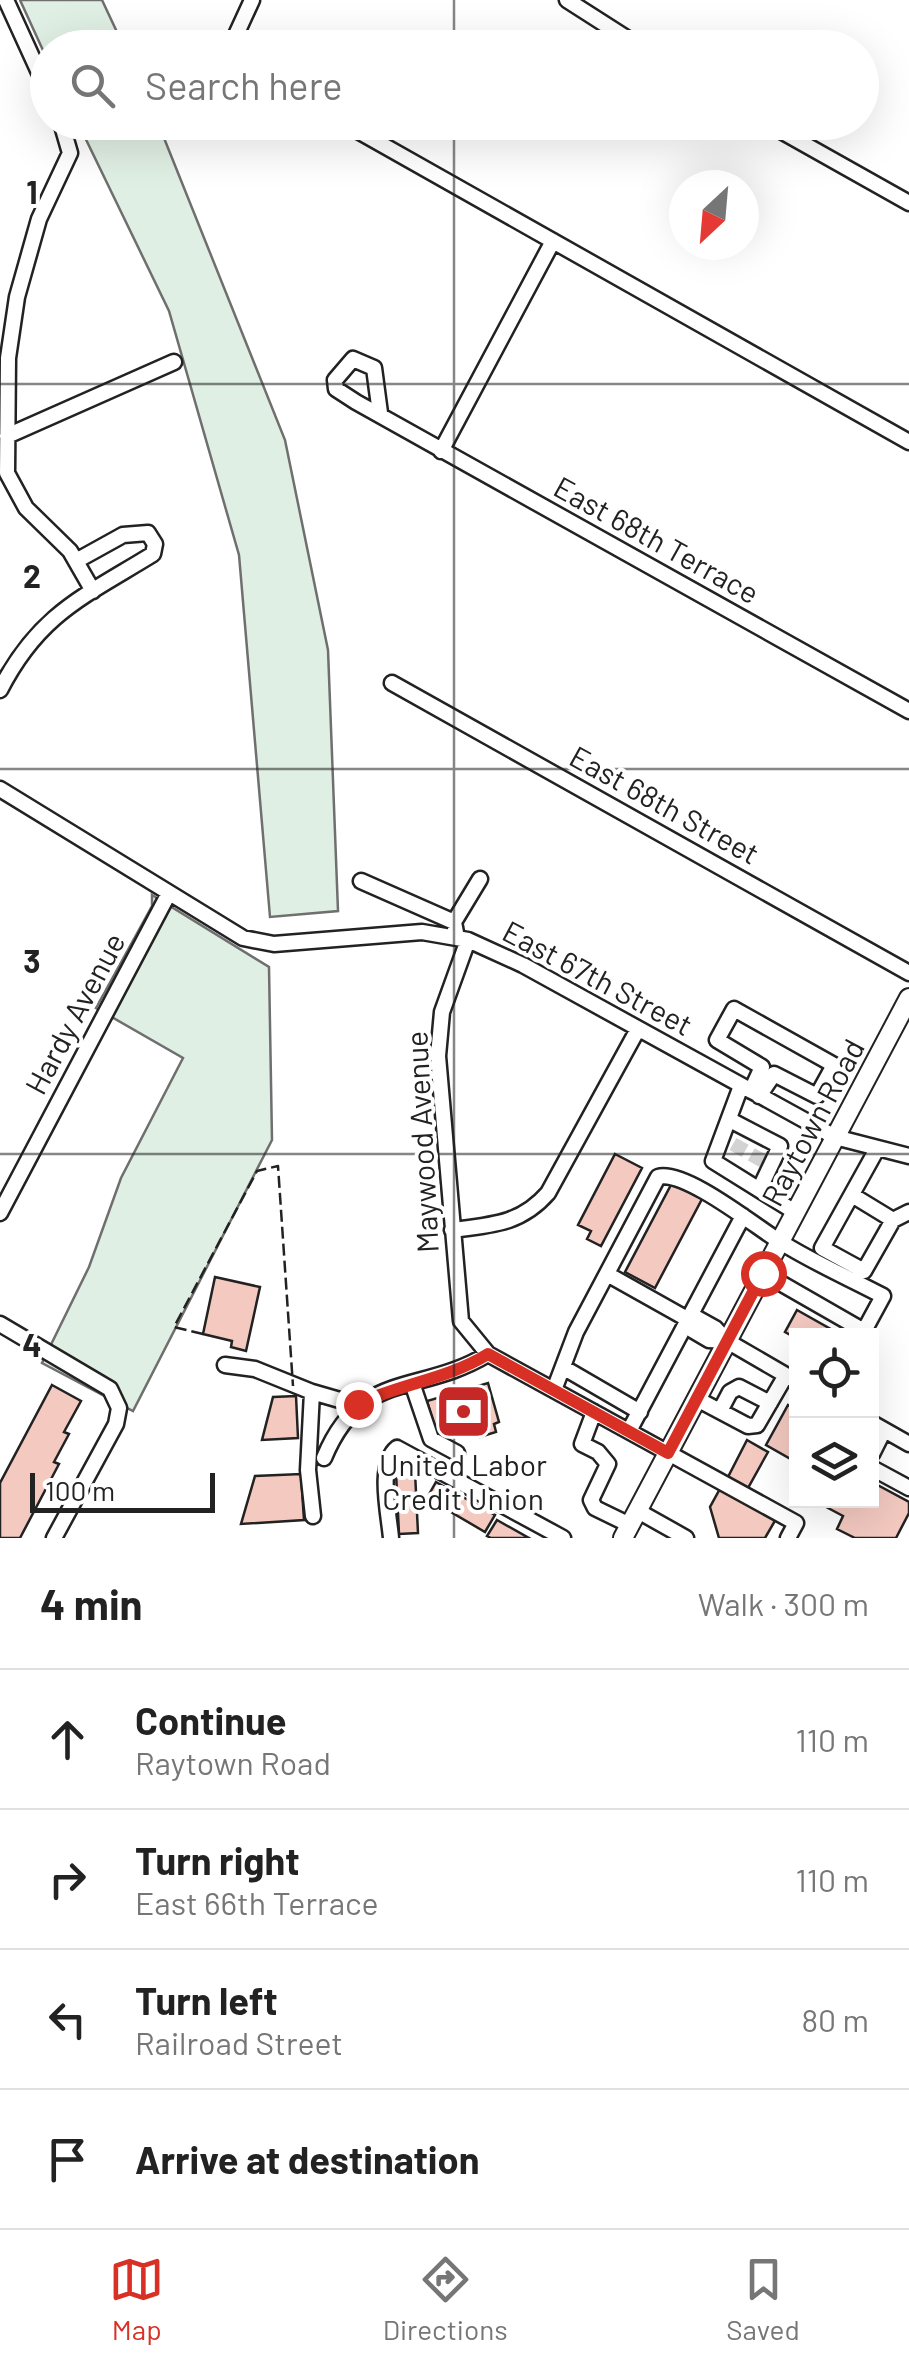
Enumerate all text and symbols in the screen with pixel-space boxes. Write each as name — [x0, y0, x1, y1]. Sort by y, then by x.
search box — [30, 30, 879, 140]
icon: search — [65, 58, 120, 113]
text: Search here — [145, 62, 343, 108]
north arrow — [669, 170, 759, 260]
text: 1 — [26, 172, 38, 210]
street label: East 68th Terrace — [548, 468, 766, 610]
text: 2 — [23, 556, 41, 594]
street label: East 68th Street — [564, 737, 766, 871]
street label: East 67th Street — [497, 912, 699, 1042]
street label: Hardy Avenue — [16, 926, 132, 1100]
text: 3 — [23, 941, 41, 979]
street label: Maywood Avenue — [397, 1030, 445, 1254]
street label: Raytown Road — [753, 1032, 871, 1212]
route start — [741, 1251, 787, 1297]
text: 4 — [22, 1325, 42, 1363]
map controls — [789, 1328, 879, 1508]
button: locate — [789, 1328, 879, 1418]
route end — [336, 1382, 382, 1428]
bank icon: United Labor Credit Union — [433, 1382, 493, 1442]
button: layers — [789, 1418, 879, 1508]
place label: United Labor Credit Union — [379, 1446, 547, 1516]
scale bar — [30, 1468, 215, 1512]
text: 100 m — [45, 1473, 115, 1507]
text: 4 min — [40, 1578, 143, 1628]
text: Walk · 300 m — [698, 1584, 869, 1622]
text: Continue — [135, 1697, 286, 1743]
icon: ahead — [40, 1712, 95, 1767]
text: 110 m — [796, 1720, 869, 1758]
text: Raytown Road — [135, 1743, 331, 1781]
text: Turn right — [135, 1837, 300, 1883]
icon: right — [40, 1852, 95, 1907]
text: 110 m — [796, 1860, 869, 1898]
text: East 66th Terrace — [135, 1883, 379, 1921]
text: Turn left — [135, 1977, 278, 2023]
icon: left — [40, 1992, 95, 2047]
text: 80 m — [801, 2000, 869, 2038]
text: Railroad Street — [135, 2023, 343, 2061]
icon: arrive — [40, 2132, 95, 2187]
text: Arrive at destination — [135, 2136, 480, 2182]
tab: Map — [109, 2252, 164, 2346]
tab: Directions — [383, 2252, 508, 2346]
tab: Saved — [726, 2252, 800, 2346]

